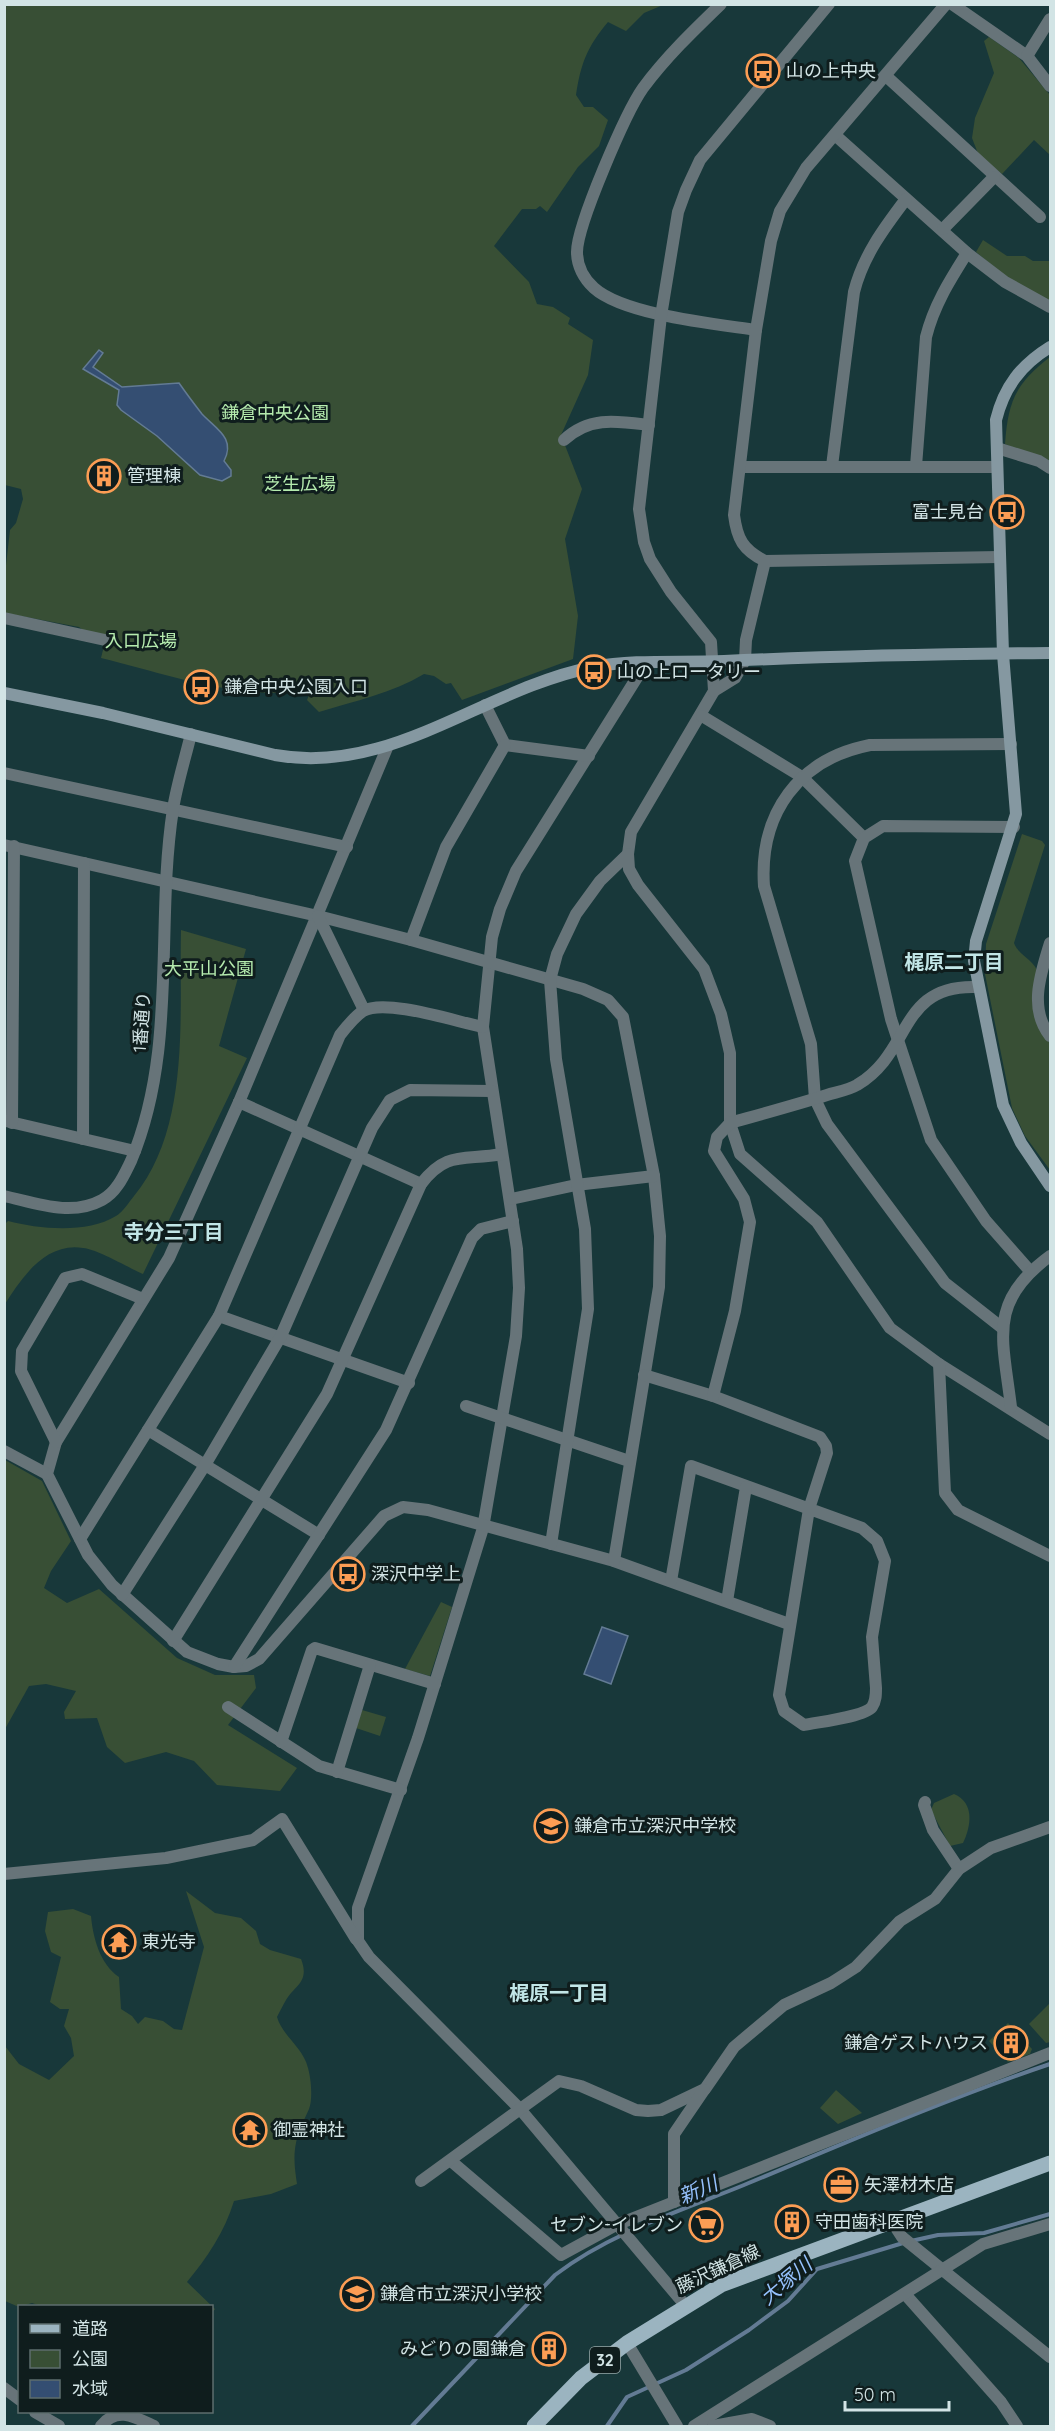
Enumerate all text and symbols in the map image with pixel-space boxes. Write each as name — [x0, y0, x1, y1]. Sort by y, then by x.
bus stop icon: 山の上中央 — [745, 53, 781, 89]
place label: 山の上中央 — [786, 59, 876, 82]
park label: 鎌倉中央公園 — [221, 401, 329, 424]
building icon: 管理棟 — [86, 458, 122, 494]
place label: 管理棟 — [127, 464, 181, 487]
park label: 芝生広場 — [264, 472, 336, 495]
bus stop icon: 富士見台 — [989, 494, 1025, 530]
place label: 富士見台 — [912, 500, 984, 523]
park label: 入口広場 — [105, 629, 177, 652]
bus stop icon: 山の上ロータリー — [576, 654, 612, 690]
place label: 山の上ロータリー — [617, 660, 761, 683]
bus stop icon: 鎌倉中央公園入口 — [183, 669, 219, 705]
place label: 鎌倉中央公園入口 — [224, 675, 368, 698]
district label: 梶原二丁目 — [904, 949, 1004, 974]
park label: 大平山公園 — [164, 957, 254, 980]
street label: 1番通り — [128, 991, 155, 1053]
district label: 寺分三丁目 — [124, 1219, 224, 1244]
bus stop icon: 深沢中学上 — [330, 1556, 366, 1592]
place label: 深沢中学上 — [371, 1562, 461, 1585]
school or university icon: 鎌倉市立深沢中学校 — [533, 1808, 569, 1844]
place label: 鎌倉市立深沢中学校 — [574, 1814, 736, 1837]
temple icon: 東光寺 — [101, 1924, 137, 1960]
place label: 東光寺 — [142, 1930, 196, 1953]
district label: 梶原一丁目 — [509, 1980, 609, 2005]
building icon: 鎌倉ゲストハウス — [993, 2025, 1029, 2061]
place label: 鎌倉ゲストハウス — [844, 2031, 988, 2054]
temple icon: 御霊神社 — [232, 2112, 268, 2148]
place label: 御霊神社 — [273, 2118, 345, 2141]
office icon: 矢澤材木店 — [823, 2167, 859, 2203]
water label: 新川 — [675, 2169, 723, 2209]
place label: 矢澤材木店 — [864, 2173, 954, 2196]
building icon: 守田歯科医院 — [774, 2204, 810, 2240]
supermarket icon: セブン-イレブン — [688, 2207, 724, 2243]
place label: 守田歯科医院 — [815, 2210, 923, 2233]
place label: セブン-イレブン — [550, 2213, 683, 2236]
street label: 藤沢鎌倉線 — [672, 2239, 763, 2298]
water label: 大塚川 — [755, 2250, 818, 2309]
school or university icon: 鎌倉市立深沢小学校 — [339, 2276, 375, 2312]
place label: 鎌倉市立深沢小学校 — [380, 2282, 542, 2305]
legend — [18, 2305, 213, 2413]
text: 道路 — [72, 2317, 108, 2340]
building icon: みどりの園鎌倉 — [531, 2331, 567, 2367]
place label: みどりの園鎌倉 — [400, 2337, 526, 2360]
text: 公園 — [72, 2347, 108, 2370]
road number: 32 — [590, 2347, 620, 2373]
scale bar — [845, 2374, 948, 2412]
text: 水域 — [72, 2377, 108, 2400]
text: 50 m — [854, 2383, 896, 2406]

